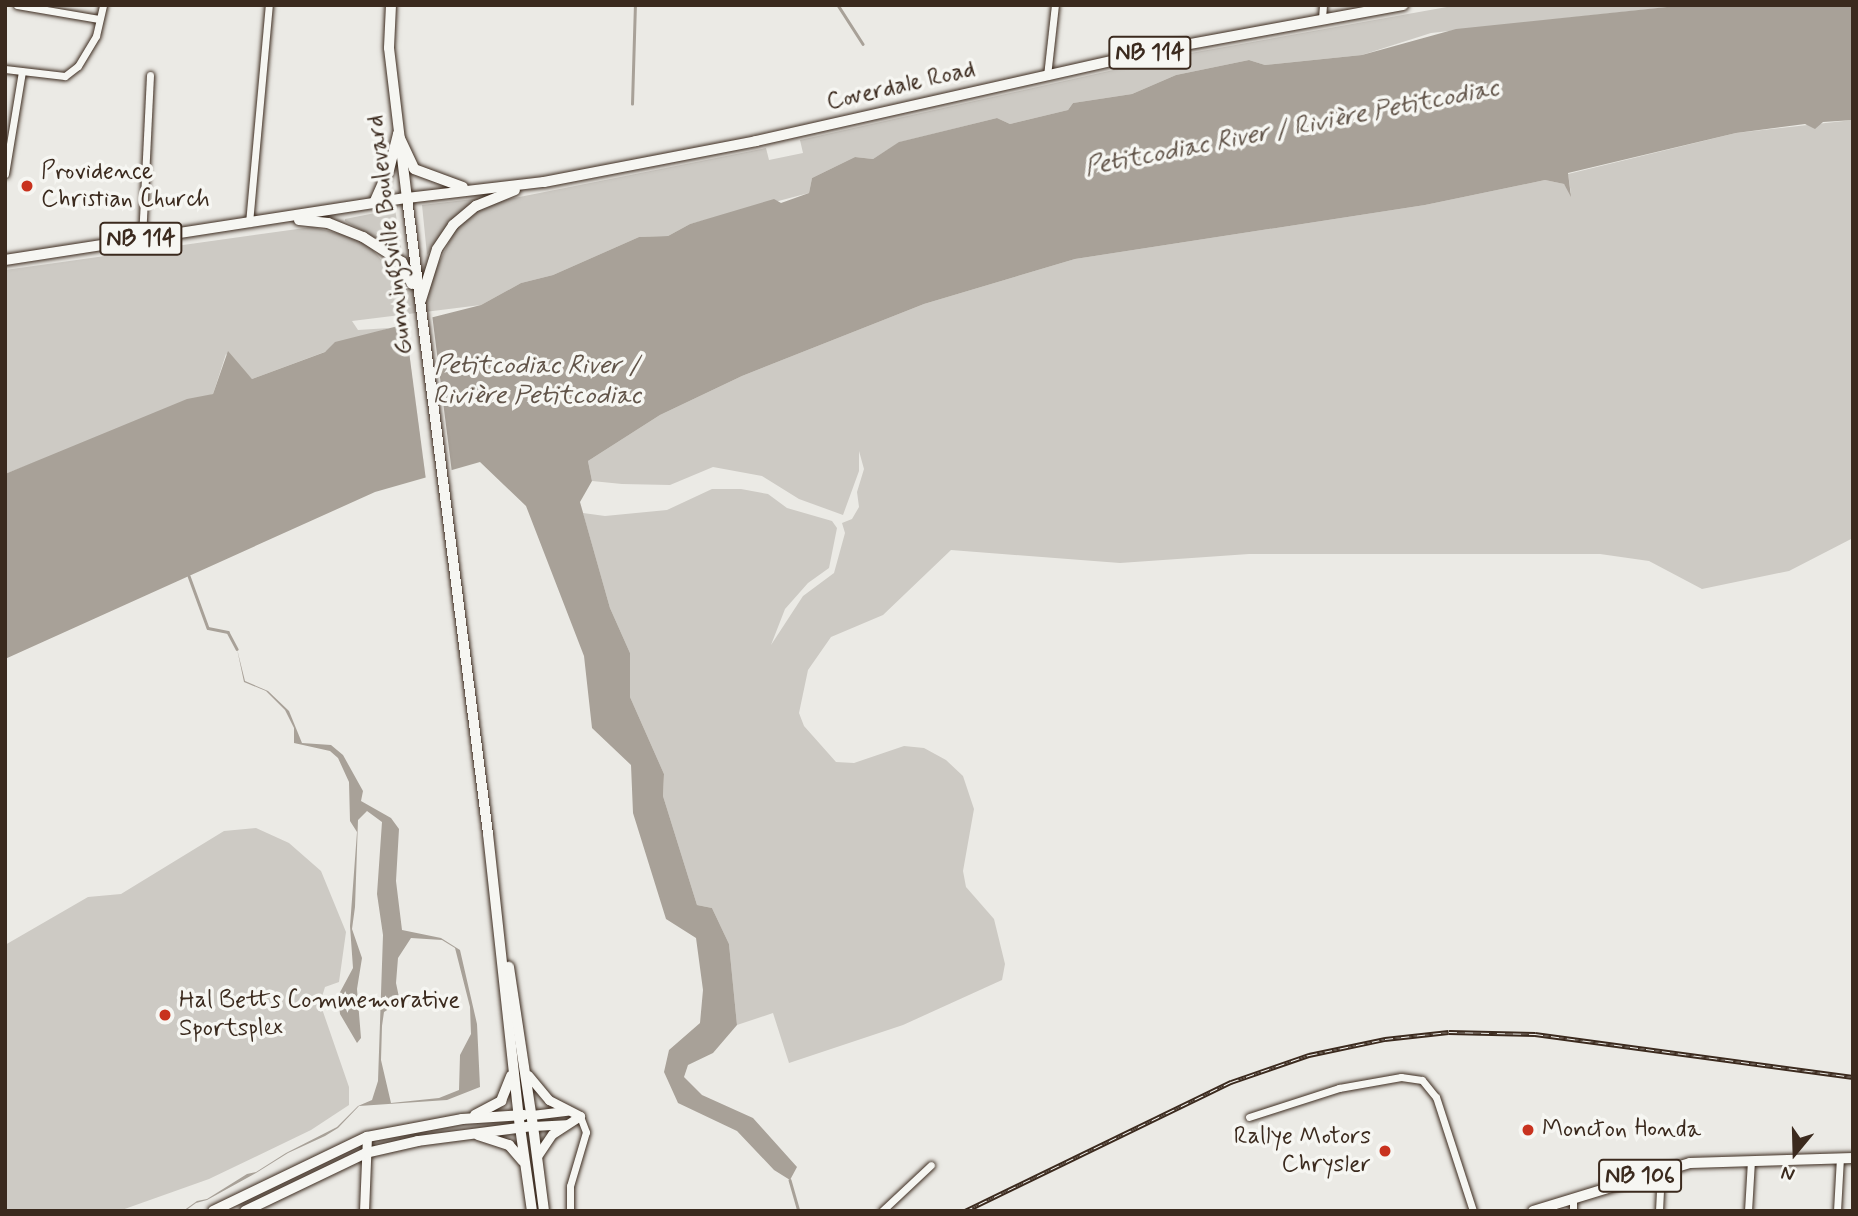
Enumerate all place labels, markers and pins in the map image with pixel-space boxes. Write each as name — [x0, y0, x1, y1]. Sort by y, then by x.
place label: Providence Christian Church — [41, 158, 215, 214]
marker: Providence Christian Church — [19, 178, 35, 194]
place label: Hal Betts Commemorative Sportsplex — [179, 987, 461, 1043]
marker: Hal Betts Commemorative Sportsplex — [157, 1007, 173, 1023]
place label: Moncton Honda — [1542, 1116, 1697, 1144]
marker: Moncton Honda — [1520, 1122, 1536, 1138]
place label: Rallye Motors Chrysler — [1236, 1123, 1371, 1179]
marker: Rallye Motors Chrysler — [1377, 1143, 1393, 1159]

